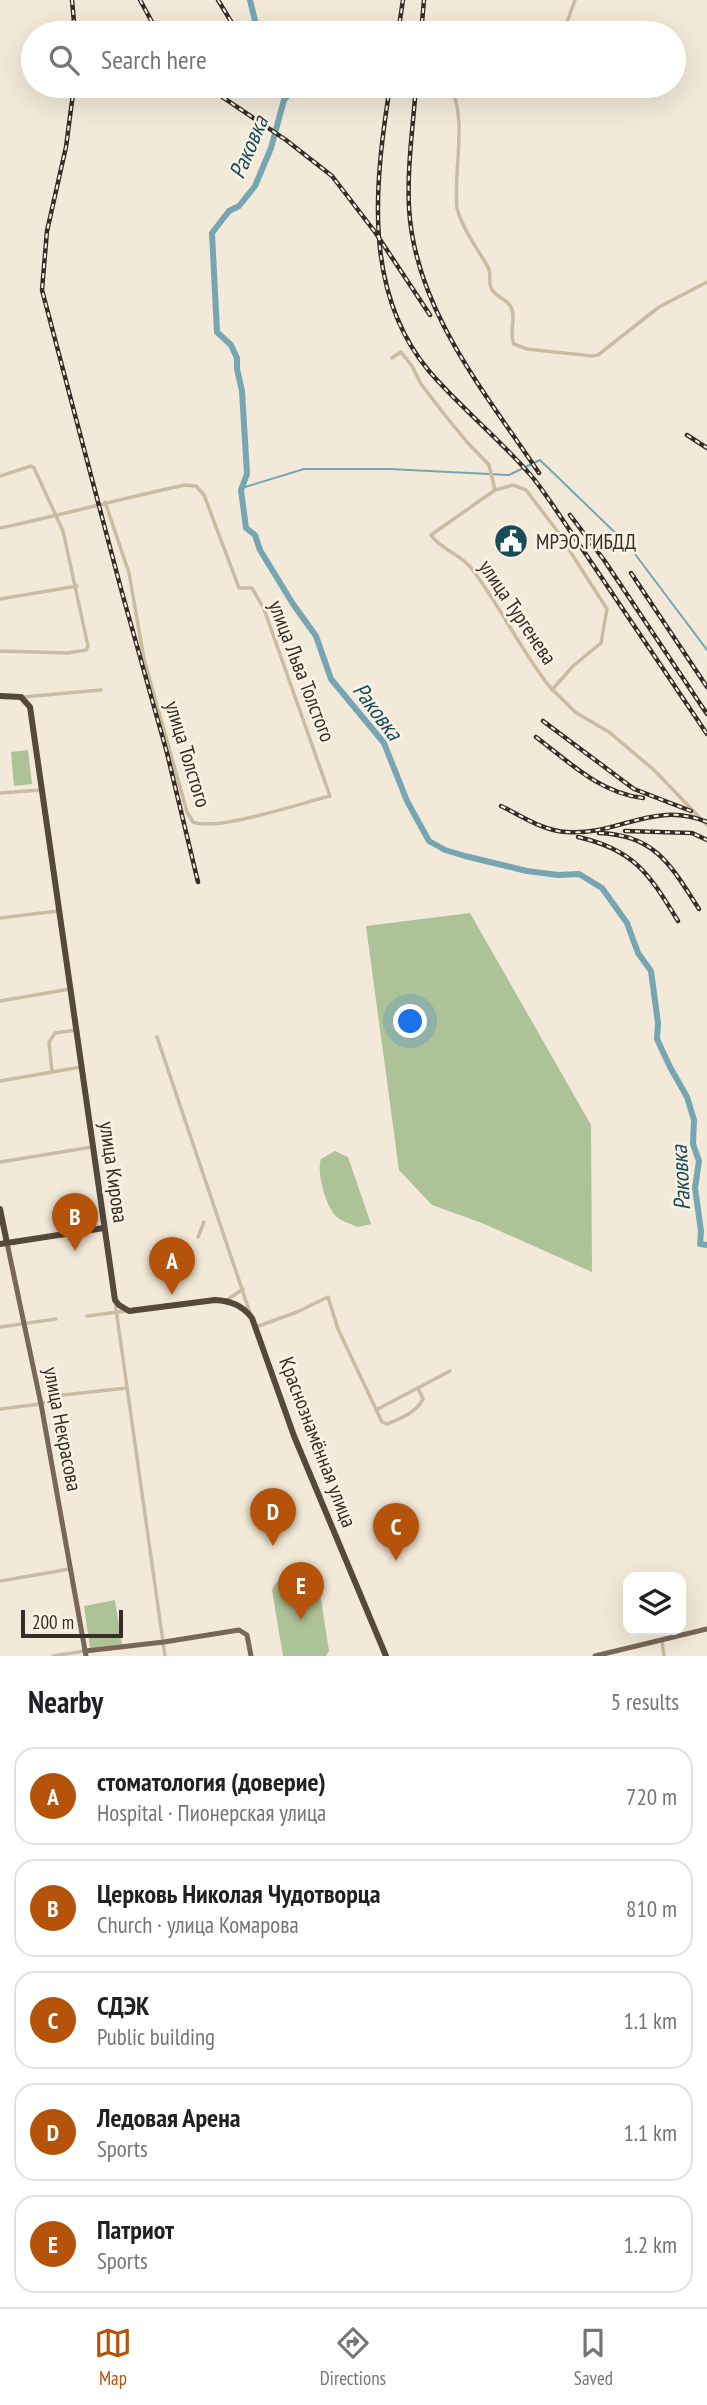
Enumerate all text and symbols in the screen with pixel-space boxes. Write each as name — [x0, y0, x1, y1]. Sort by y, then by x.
search box — [21, 21, 686, 98]
icon: search — [45, 41, 83, 79]
text: Search here — [101, 43, 207, 76]
water label: Раковка — [222, 110, 275, 183]
public building icon: МРЭО ГИБДД — [492, 522, 530, 560]
place label: МРЭО ГИБДД — [536, 528, 636, 555]
street label: улица Тургенева — [473, 554, 563, 670]
street label: улица Льва Толстого — [263, 596, 341, 746]
water label: Раковка — [347, 676, 410, 747]
street label: улица Толстого — [159, 698, 217, 810]
your location — [393, 1004, 427, 1038]
street label: улица Кирова — [94, 1120, 134, 1224]
water label: Раковка — [664, 1143, 696, 1211]
pin: B — [52, 1193, 98, 1251]
pin: A — [149, 1237, 195, 1295]
street label: Краснознамённая улица — [273, 1353, 363, 1531]
street label: улица Некрасова — [38, 1364, 88, 1494]
pin: D — [250, 1488, 296, 1546]
pin: C — [373, 1503, 419, 1561]
pin: E — [278, 1562, 324, 1620]
map controls — [623, 1572, 686, 1635]
button: layers — [623, 1572, 686, 1635]
scale bar — [21, 1607, 122, 1639]
text: 200 m — [32, 1610, 74, 1634]
text: Nearby — [28, 1682, 103, 1721]
text: 5 results — [611, 1687, 679, 1716]
text: стоматология (доверие) — [97, 1765, 326, 1798]
text: A — [47, 1782, 59, 1811]
text: 720 m — [626, 1782, 677, 1811]
text: Hospital · Пионерская улица — [97, 1798, 326, 1827]
text: Церковь Николая Чудотворца — [97, 1877, 381, 1910]
text: B — [47, 1894, 59, 1923]
text: 810 m — [626, 1894, 677, 1923]
text: Church · улица Комарова — [97, 1910, 299, 1939]
text: СДЭК — [97, 1989, 150, 2022]
text: C — [48, 2006, 58, 2035]
text: 1.1 km — [623, 2006, 677, 2035]
text: Public building — [97, 2022, 215, 2051]
text: Ледовая Арена — [97, 2101, 240, 2134]
text: D — [47, 2118, 59, 2147]
text: 1.1 km — [623, 2118, 677, 2147]
text: Sports — [97, 2134, 148, 2163]
text: Патриот — [97, 2213, 174, 2246]
text: E — [48, 2230, 58, 2259]
text: 1.2 km — [623, 2230, 677, 2259]
text: Sports — [97, 2246, 148, 2275]
tab: Map — [94, 2324, 132, 2390]
tab: Directions — [320, 2324, 386, 2390]
tab: Saved — [574, 2324, 613, 2390]

